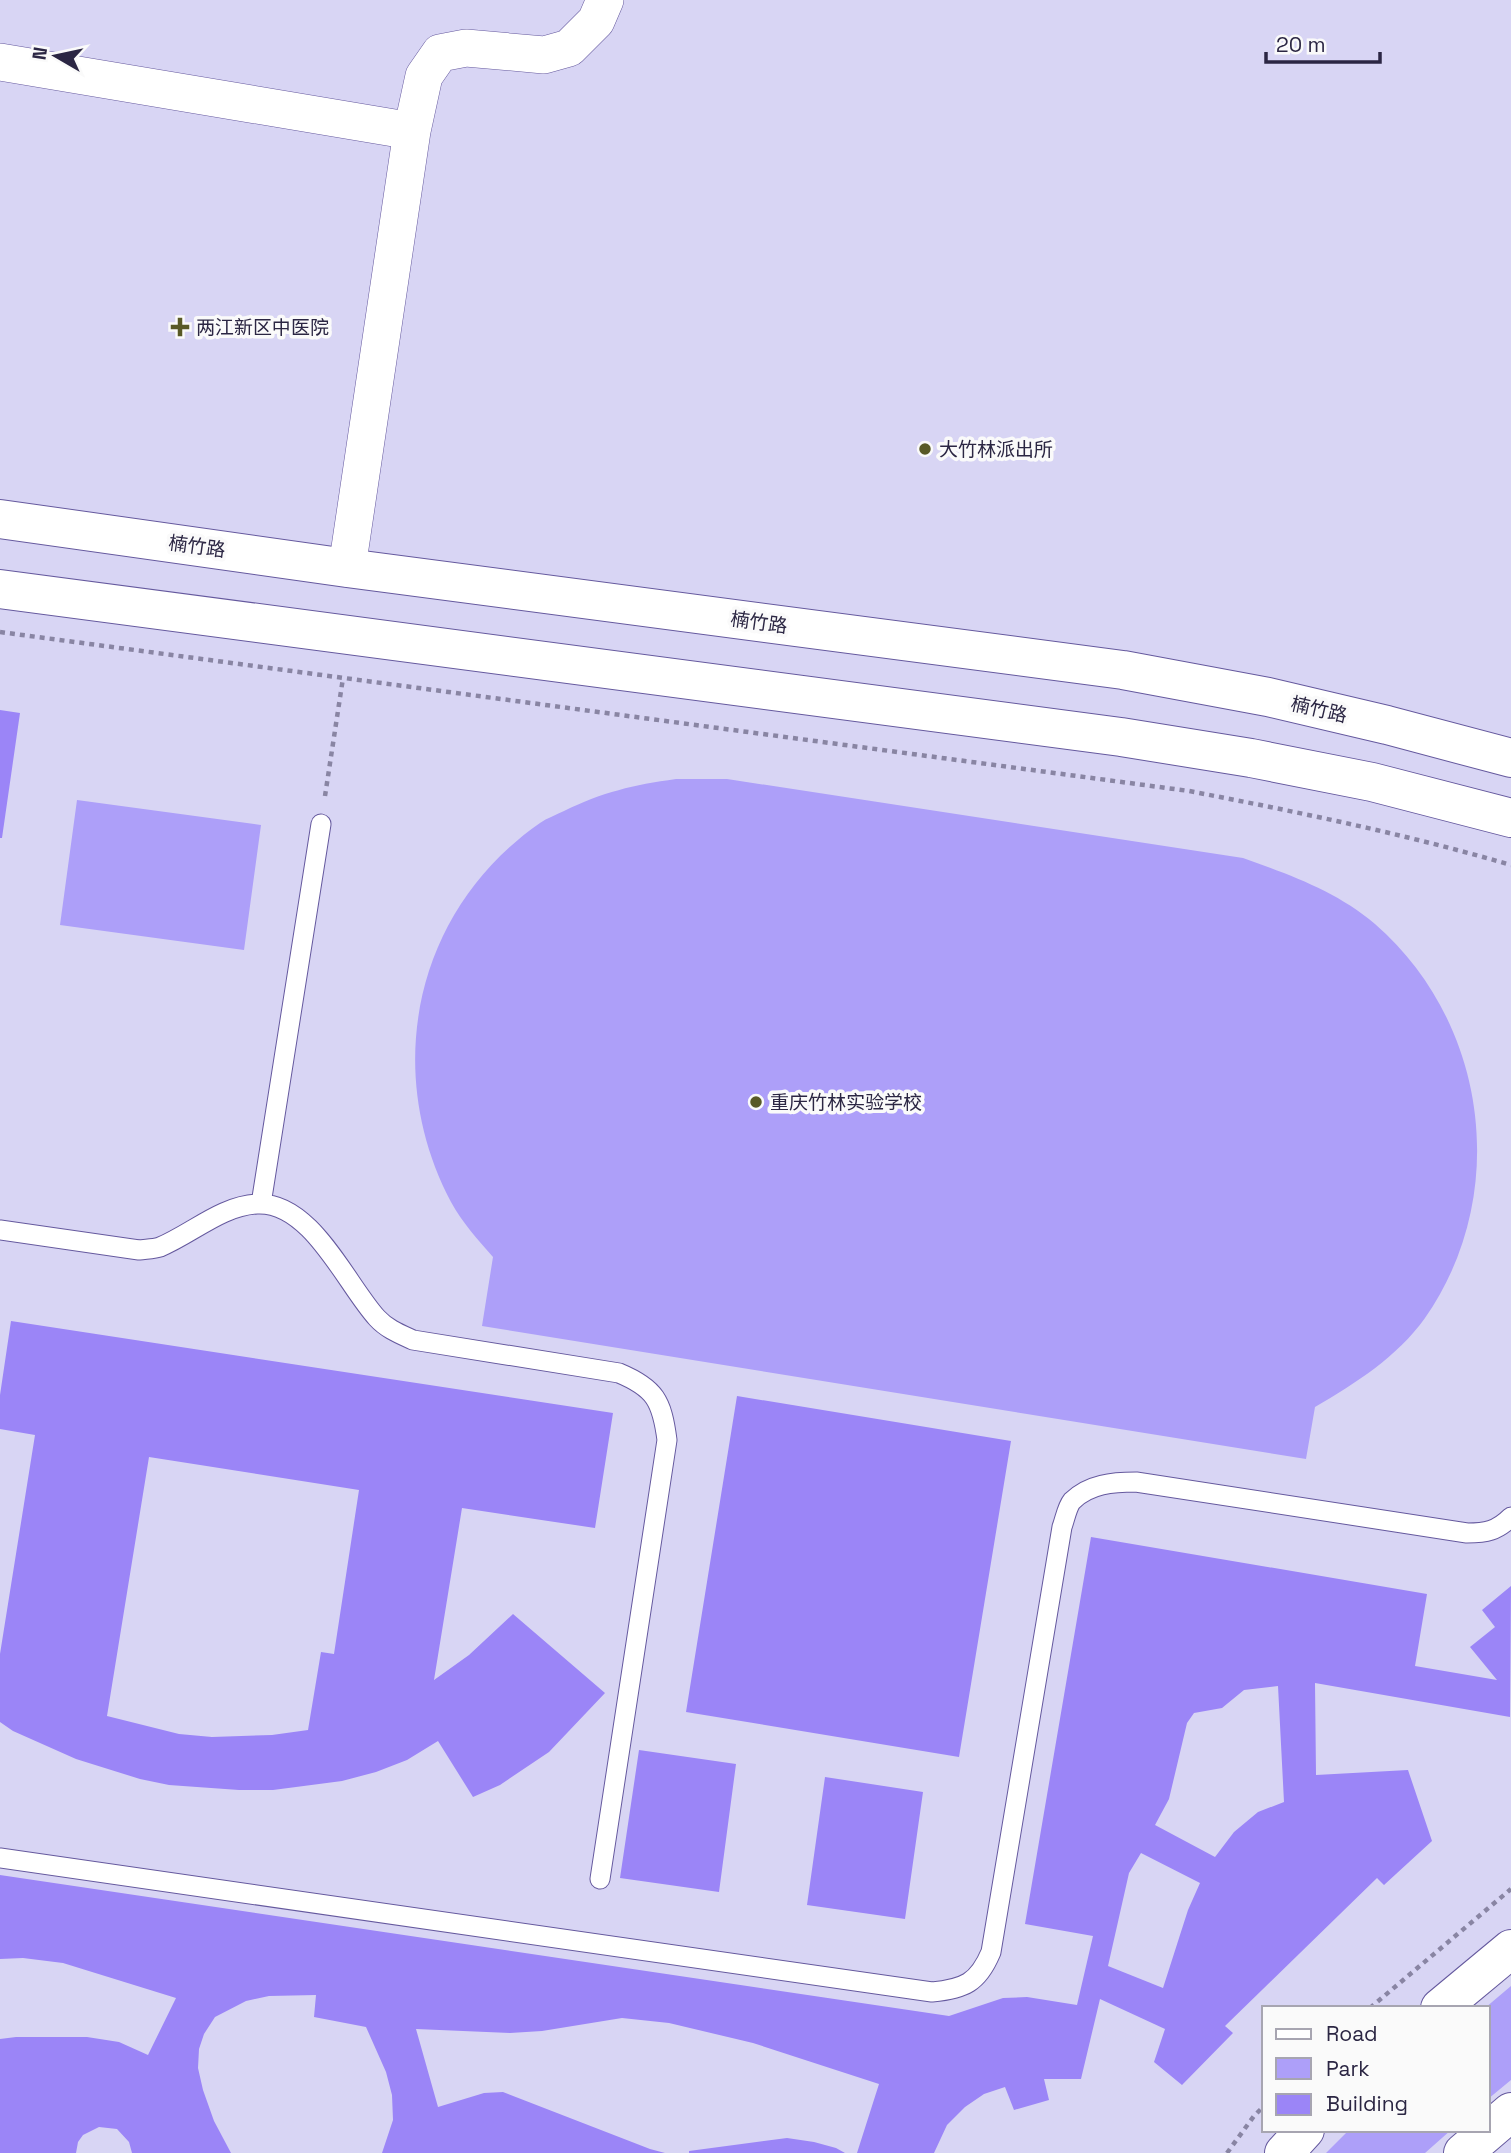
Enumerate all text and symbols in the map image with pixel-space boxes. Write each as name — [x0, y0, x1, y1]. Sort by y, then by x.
north arrow — [21, 21, 91, 91]
scale bar — [1266, 21, 1380, 65]
text: 20 m — [1276, 31, 1326, 58]
text: N — [26, 45, 53, 62]
place label: 两江新区中医院 — [196, 315, 329, 340]
marker: 两江新区中医院 — [170, 317, 190, 337]
place label: 大竹林派出所 — [939, 437, 1053, 462]
marker: 大竹林派出所 — [917, 441, 933, 457]
street label: 楠竹路 — [167, 530, 227, 563]
street label: 楠竹路 — [729, 606, 789, 639]
street label: 楠竹路 — [1288, 691, 1349, 728]
place label: 重庆竹林实验学校 — [770, 1090, 922, 1115]
marker: 重庆竹林实验学校 — [748, 1094, 764, 1110]
legend — [1262, 2006, 1490, 2132]
text: Road — [1326, 2020, 1378, 2047]
text: Park — [1326, 2055, 1370, 2082]
text: Building — [1326, 2090, 1408, 2117]

